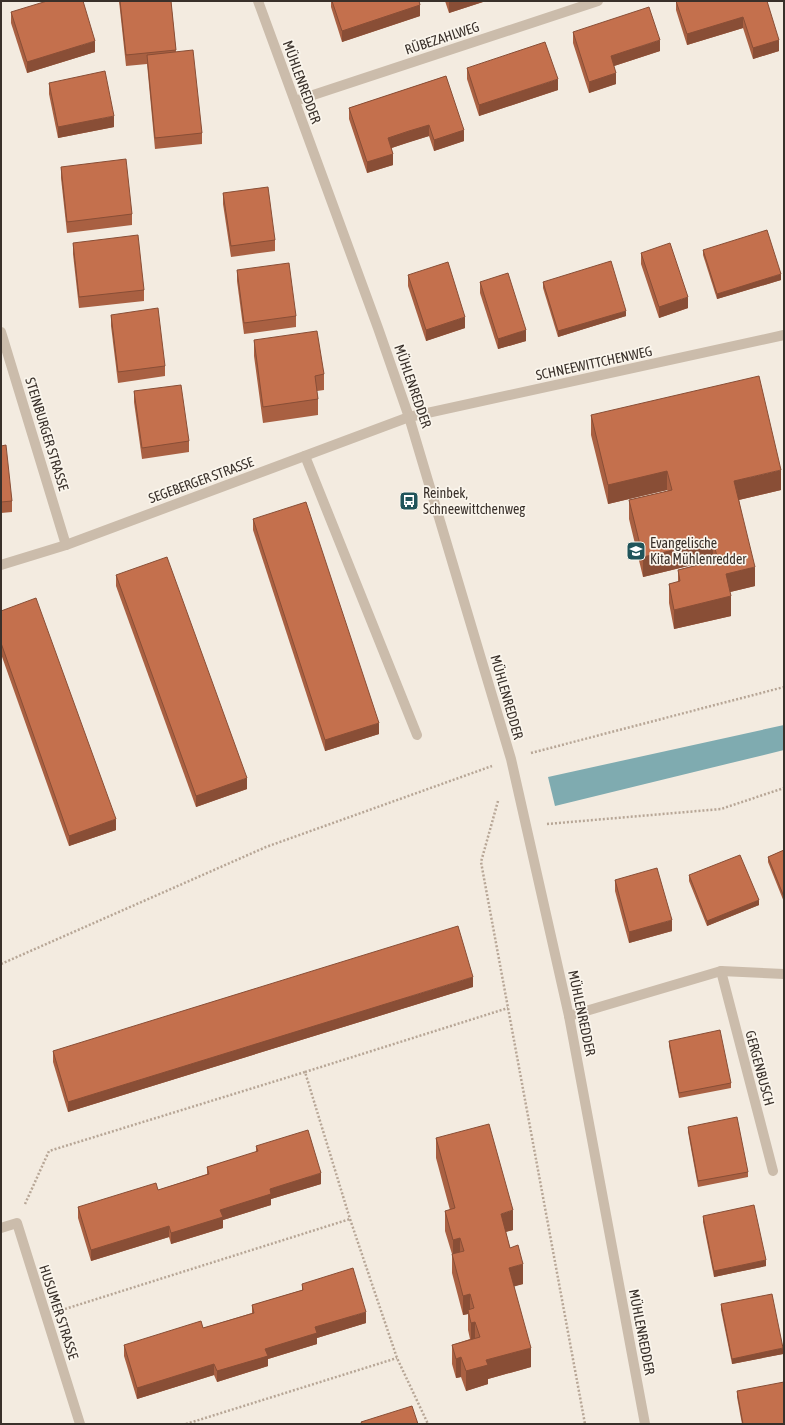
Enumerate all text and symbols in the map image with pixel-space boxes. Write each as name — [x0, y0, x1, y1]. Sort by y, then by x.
street label: RÜBEZAHLWEG — [403, 18, 481, 58]
street label: MÜHLENREDDER — [280, 38, 324, 126]
street label: MÜHLENREDDER — [391, 342, 435, 430]
street label: SCHNEEWITTCHENWEG — [534, 343, 654, 383]
street label: STEINBURGER STRASSE — [22, 375, 72, 493]
street label: SEGEBERGER STRASSE — [146, 454, 256, 506]
place label: Reinbek, Schneewittchenweg — [423, 485, 525, 517]
bus stop icon: Reinbek, Schneewittchenweg — [398, 490, 420, 512]
place label: Evangelische Kita Mühlenredder — [650, 535, 747, 567]
school or university icon: Evangelische Kita Mühlenredder — [625, 540, 647, 562]
street label: MÜHLENREDDER — [487, 653, 527, 741]
street label: MÜHLENREDDER — [565, 969, 599, 1057]
street label: GERGENBUSCH — [742, 1029, 778, 1107]
street label: HUSUMER STRASSE — [36, 1263, 82, 1361]
street label: MÜHLENREDDER — [626, 1288, 658, 1376]

